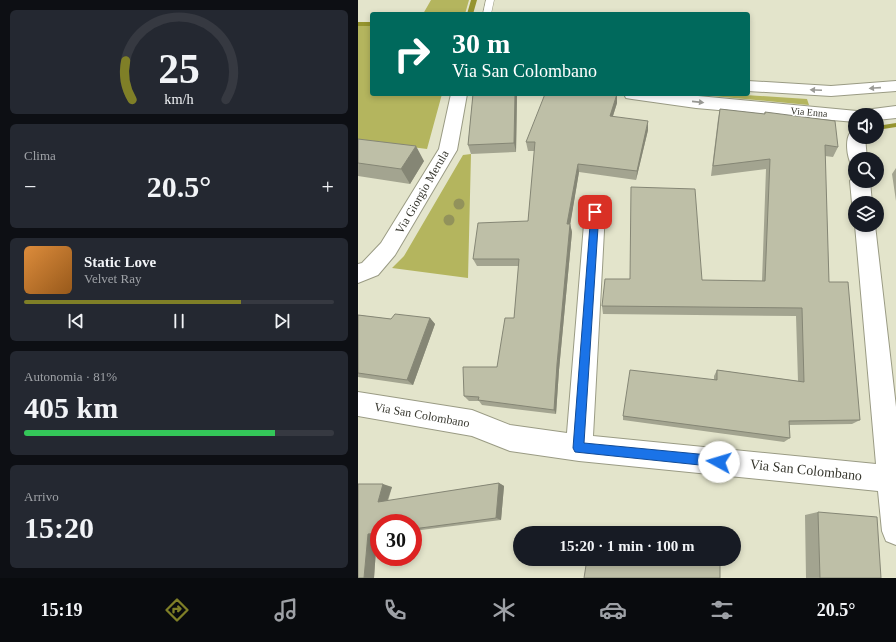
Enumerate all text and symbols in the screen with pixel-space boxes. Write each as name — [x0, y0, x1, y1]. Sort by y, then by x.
icon: right — [386, 28, 438, 80]
text: 30 m — [452, 28, 510, 59]
text: 25 — [158, 46, 200, 92]
text: Via San Colombano — [452, 61, 597, 81]
one-way arrow — [869, 84, 881, 91]
one-way arrow — [810, 86, 822, 93]
text: km/h — [164, 91, 194, 107]
one-way arrow — [692, 99, 704, 105]
street label: Via Enna — [790, 105, 828, 119]
map controls — [848, 108, 884, 232]
button: sound — [848, 108, 884, 144]
street label: Via Giorgio Merula — [392, 147, 452, 236]
text: Clima — [24, 148, 56, 163]
button: search — [848, 152, 884, 188]
text: 20.5° — [147, 170, 211, 203]
text: − — [24, 174, 36, 199]
text: + — [322, 174, 334, 199]
pin — [578, 195, 612, 229]
button: layers — [848, 196, 884, 232]
icon: arrive — [584, 201, 606, 223]
text: Static Love — [84, 254, 156, 270]
text: Velvet Ray — [84, 271, 141, 286]
icon: previous — [65, 310, 87, 332]
icon: pause — [168, 310, 190, 332]
icon: next — [271, 310, 293, 332]
text: Autonomia · 81% — [24, 369, 117, 384]
text: 405 km — [24, 391, 118, 424]
street label: Via San Colombano — [373, 400, 471, 430]
position arrow — [698, 441, 740, 483]
street label: Via San Colombano — [749, 457, 863, 483]
text: Arrivo — [24, 489, 59, 504]
text: 15:20 — [24, 511, 94, 544]
speed limit sign: 30 — [370, 514, 422, 566]
text: 15:20 · 1 min · 100 m — [560, 538, 695, 554]
icon: directions — [163, 596, 191, 624]
icon: music — [272, 596, 300, 624]
icon: phone — [381, 596, 409, 624]
icon: climate — [490, 596, 518, 624]
icon: car — [599, 596, 627, 624]
icon: filters — [708, 596, 736, 624]
text: 15:19 — [40, 600, 82, 620]
text: 20.5° — [817, 600, 856, 620]

